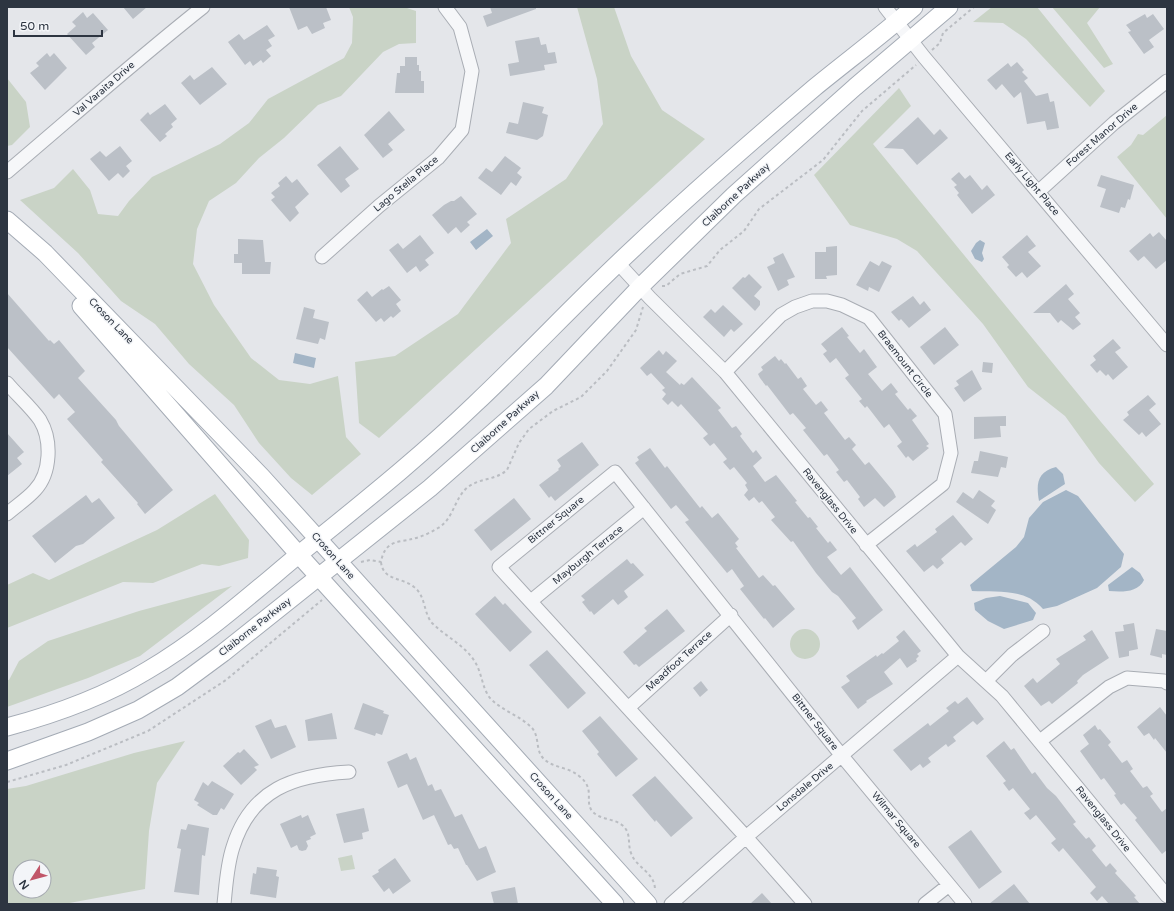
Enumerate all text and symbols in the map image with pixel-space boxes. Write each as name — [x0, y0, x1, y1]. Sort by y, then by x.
scale bar — [14, 12, 102, 38]
text: 50 m — [20, 19, 49, 33]
street label: Val Varaita Drive — [71, 59, 138, 119]
street label: Forest Manor Drive — [1064, 100, 1140, 169]
street label: Early Light Place — [1002, 150, 1062, 218]
street label: Lago Stella Place — [371, 153, 441, 215]
street label: Claiborne Parkway — [700, 160, 773, 229]
street label: Croson Lane — [86, 295, 136, 347]
street label: Braemount Circle — [875, 328, 935, 400]
street label: Claiborne Parkway — [468, 388, 542, 456]
street label: Ravenglass Drive — [800, 466, 860, 536]
street label: Bittner Square — [526, 494, 587, 546]
street label: Mayburgh Terrace — [550, 523, 626, 587]
street label: Croson Lane — [309, 530, 358, 582]
street label: Claiborne Parkway — [217, 595, 294, 659]
street label: Meadfoot Terrace — [644, 628, 715, 694]
street label: Bittner Square — [789, 691, 841, 753]
street label: Lonsdale Drive — [774, 760, 836, 814]
street label: Croson Lane — [527, 770, 576, 822]
street label: Ravenglass Drive — [1073, 784, 1133, 854]
street label: Wilmar Square — [869, 789, 923, 851]
north arrow — [12, 859, 52, 899]
text: N — [16, 877, 32, 892]

